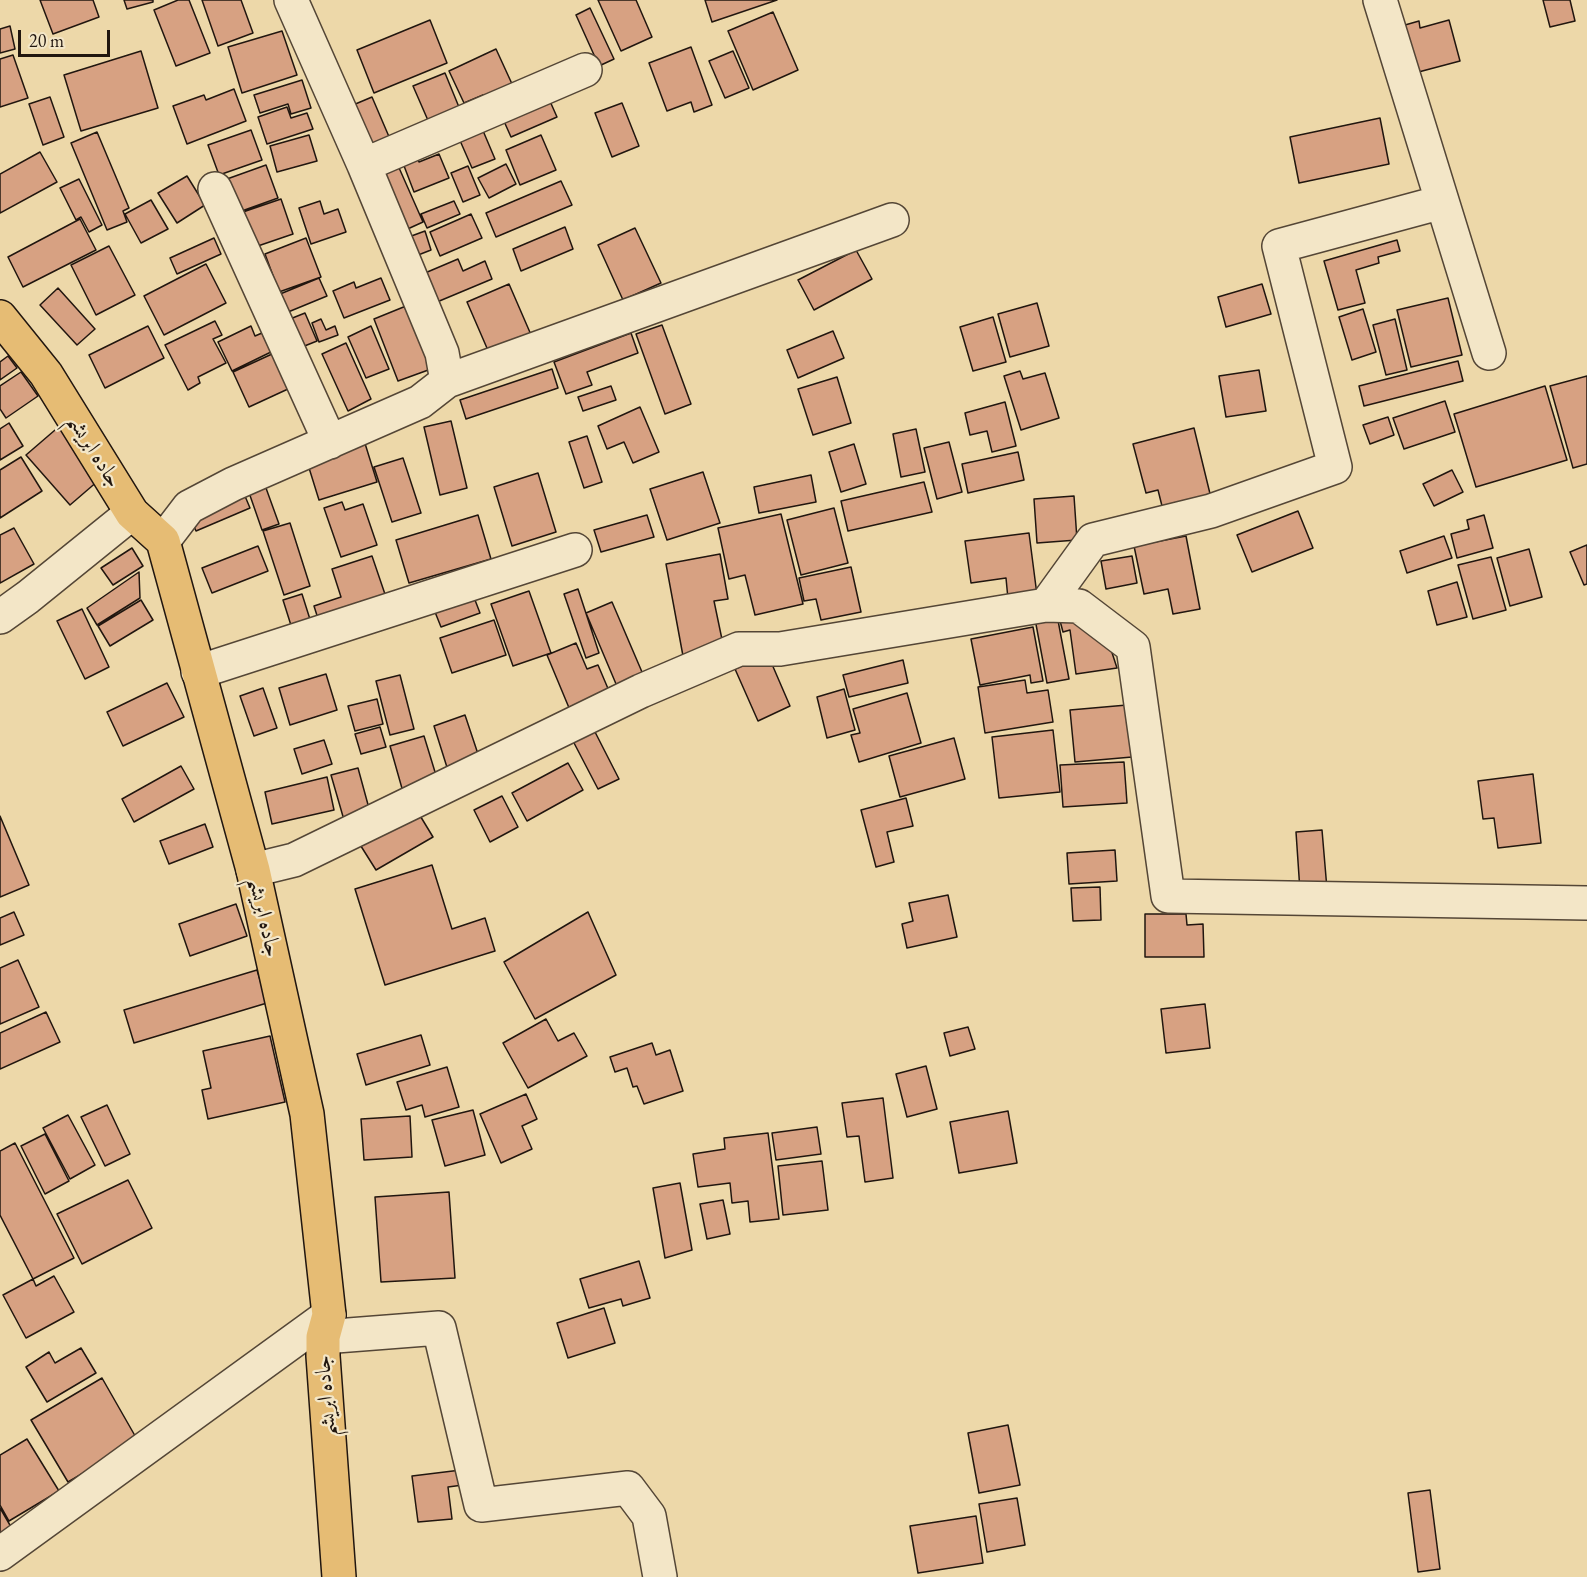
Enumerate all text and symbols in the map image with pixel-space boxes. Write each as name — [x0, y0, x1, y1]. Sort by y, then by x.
scale bar — [21, 18, 112, 56]
text: 20 m — [29, 29, 64, 52]
street label: جاده ابریشم — [61, 409, 127, 493]
street label: جاده ابریشم — [242, 874, 286, 960]
street label: جاده ابریشم — [310, 1354, 342, 1438]

